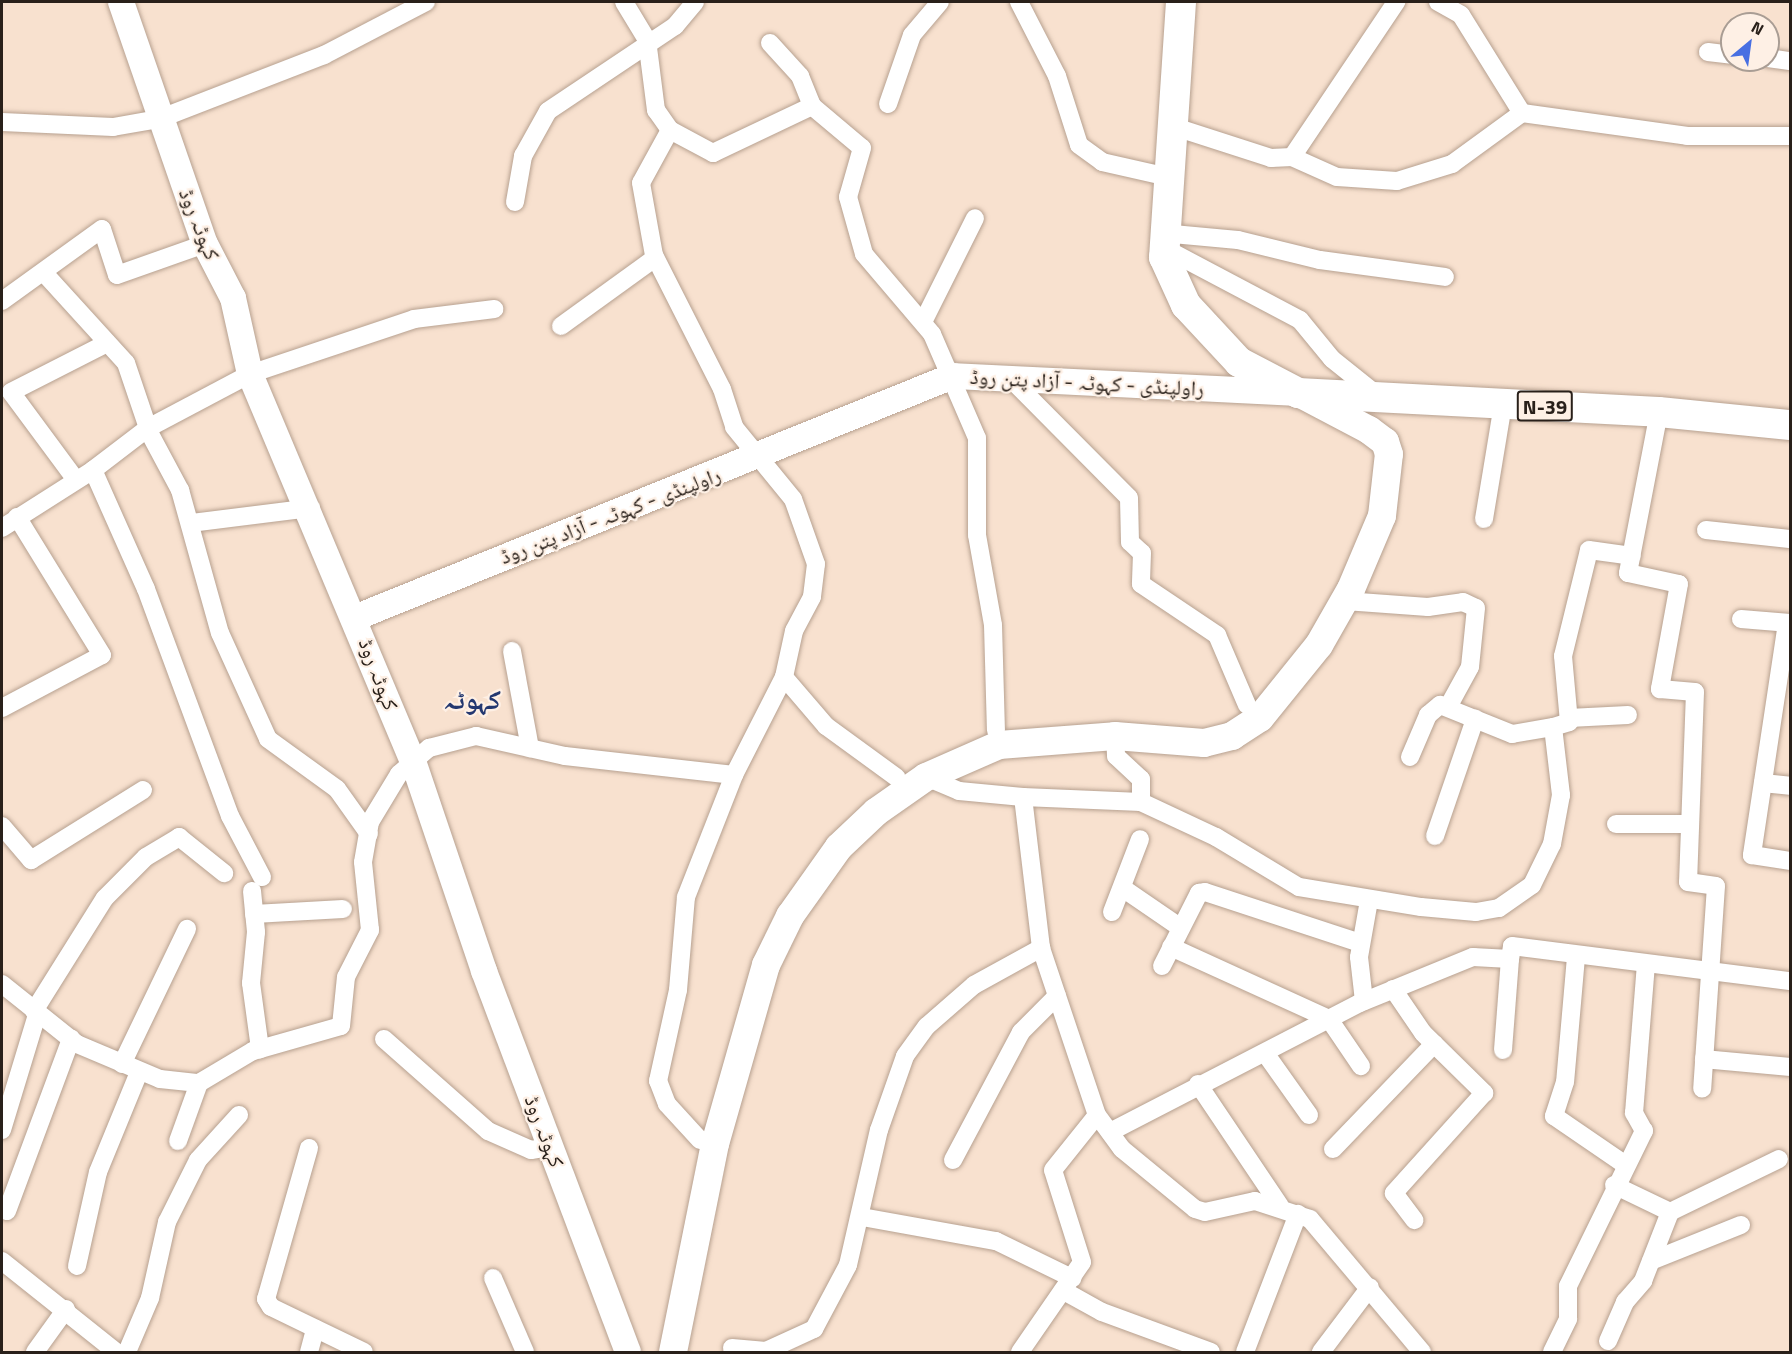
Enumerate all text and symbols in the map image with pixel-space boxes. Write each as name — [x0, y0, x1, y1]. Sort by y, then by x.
north arrow — [1720, 12, 1780, 72]
text: N — [1747, 15, 1768, 41]
street label: کہوٹہ روڈ — [174, 184, 226, 264]
street label: راولپنڈی - کہوٹہ - آزاد پتن روڈ — [969, 363, 1205, 401]
road number: N-39 — [1516, 389, 1574, 423]
street label: راولپنڈی - کہوٹہ - آزاد پتن روڈ — [496, 461, 724, 569]
street label: کہوٹہ روڈ — [354, 634, 404, 714]
district label: کہوٹہ — [443, 683, 501, 715]
street label: کہوٹہ روڈ — [520, 1091, 570, 1171]

